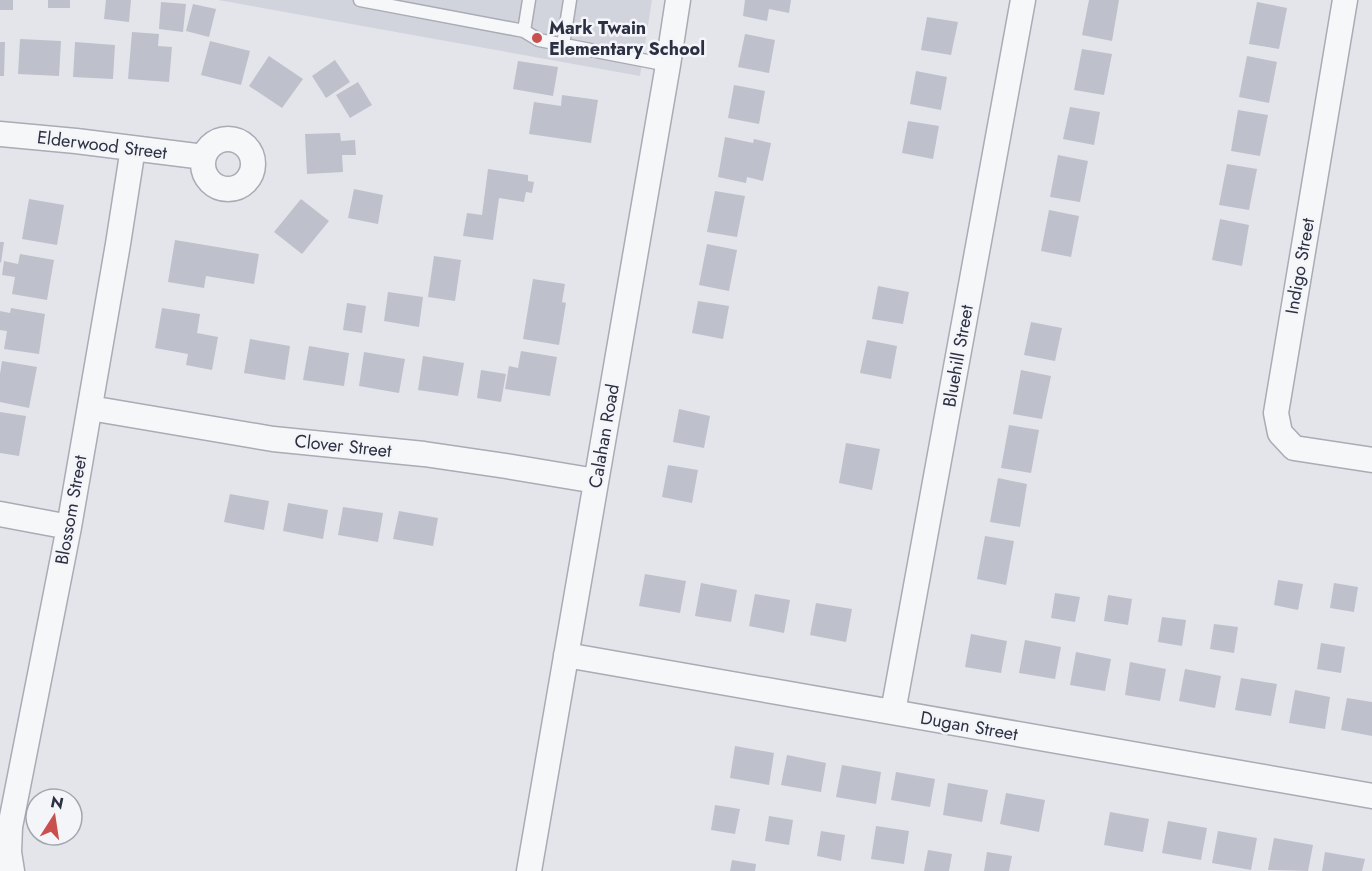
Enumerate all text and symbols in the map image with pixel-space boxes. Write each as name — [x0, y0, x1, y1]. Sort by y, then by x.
place label: Mark Twain Elementary School — [549, 15, 705, 62]
marker: Mark Twain Elementary School — [530, 31, 544, 45]
street label: Elderwood Street — [36, 124, 169, 166]
street label: Indigo Street — [1279, 215, 1321, 316]
street label: Bluehill Street — [936, 302, 980, 409]
street label: Calahan Road — [582, 382, 626, 490]
street label: Clover Street — [293, 428, 393, 464]
street label: Blossom Street — [49, 453, 94, 567]
street label: Dugan Street — [918, 705, 1020, 747]
north arrow — [24, 787, 84, 847]
text: N — [48, 790, 66, 815]

